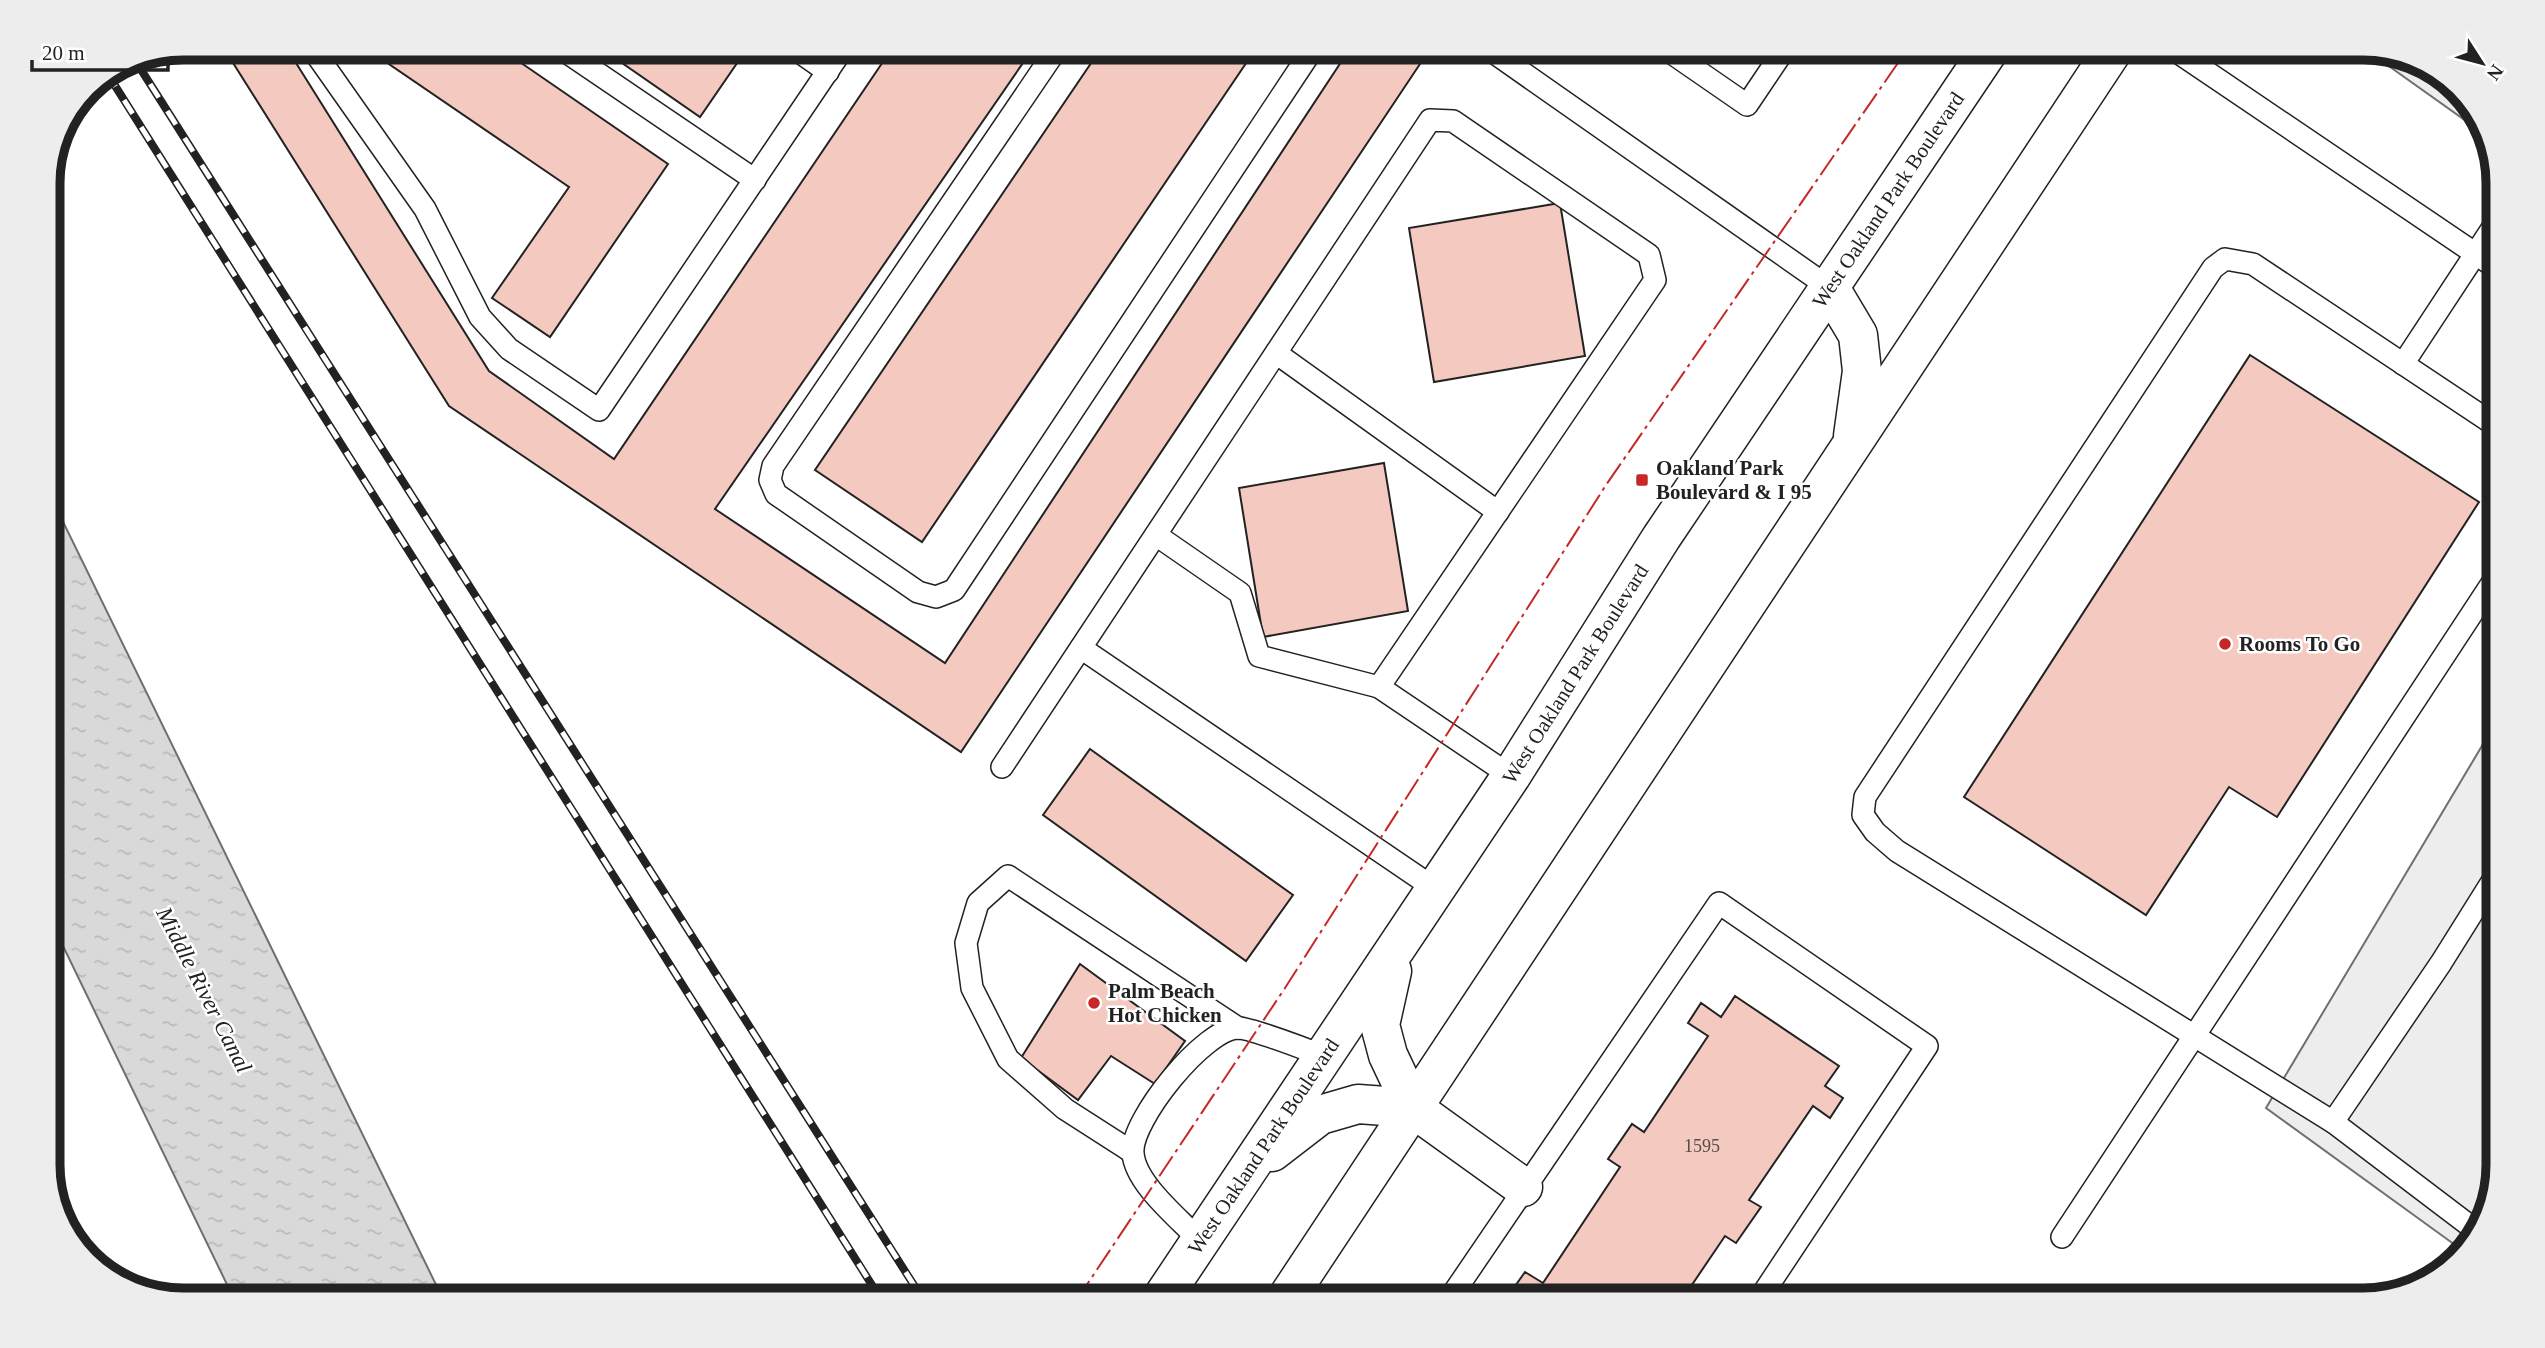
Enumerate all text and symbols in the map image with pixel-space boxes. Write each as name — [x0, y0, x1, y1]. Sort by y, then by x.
scale bar — [32, 28, 168, 72]
north arrow — [2447, 28, 2517, 98]
text: 20 m — [42, 41, 85, 65]
text: N — [2483, 61, 2508, 85]
street label: West Oakland Park Boulevard — [1807, 87, 1969, 312]
place label: Oakland Park Boulevard & I 95 — [1656, 456, 1812, 504]
marker: Oakland Park Boulevard & I 95 — [1634, 472, 1650, 488]
street label: West Oakland Park Boulevard — [1497, 560, 1653, 788]
place label: Rooms To Go — [2239, 632, 2360, 656]
marker: Rooms To Go — [2217, 636, 2233, 652]
water label: Middle River Canal — [151, 902, 257, 1077]
place label: Palm Beach Hot Chicken — [1108, 979, 1222, 1027]
marker: Palm Beach Hot Chicken — [1086, 995, 1102, 1011]
street label: West Oakland Park Boulevard — [1183, 1034, 1344, 1259]
house number: 1595 — [1684, 1136, 1720, 1156]

